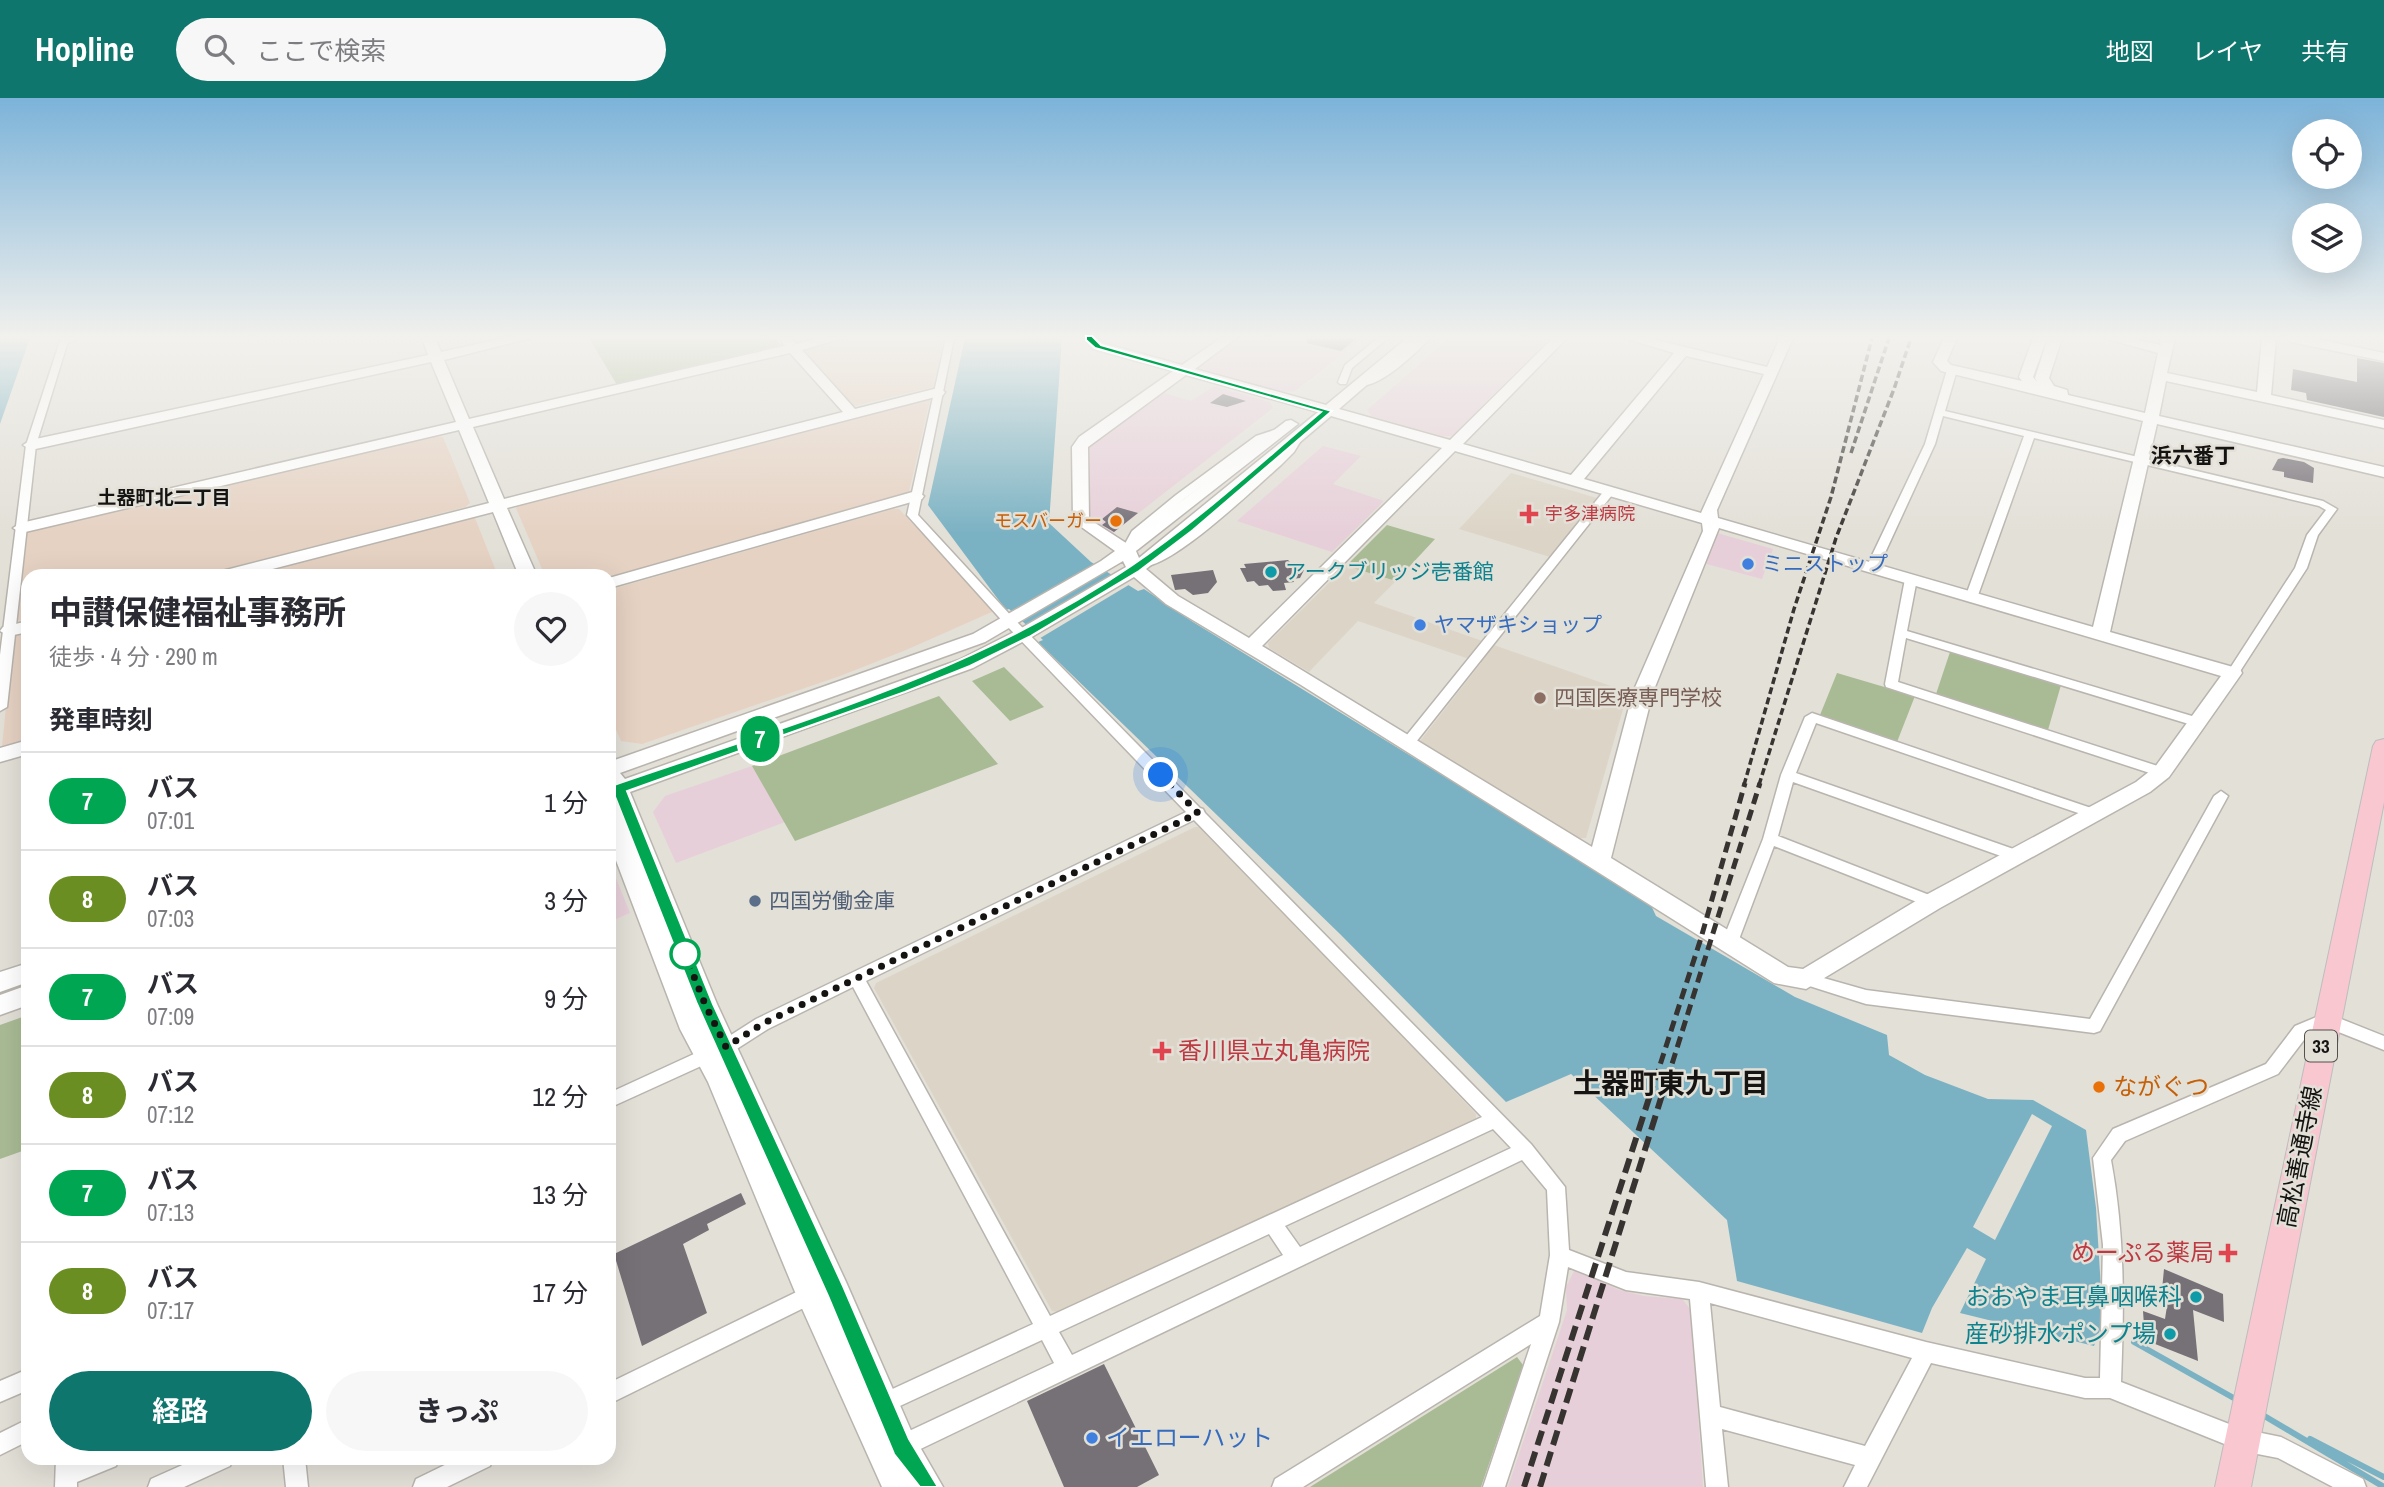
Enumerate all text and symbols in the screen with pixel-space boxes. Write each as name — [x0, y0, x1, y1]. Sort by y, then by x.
search box — [176, 18, 666, 81]
text: Hopline — [35, 27, 134, 71]
icon: search — [200, 30, 238, 68]
text: ここで検索 — [256, 33, 386, 68]
text: 地図 — [2106, 35, 2154, 67]
text: レイヤ — [2192, 35, 2263, 67]
text: 共有 — [2301, 35, 2349, 67]
map controls — [2292, 119, 2362, 273]
button: locate — [2292, 119, 2362, 189]
button: layers — [2292, 203, 2362, 273]
district label: 浜六番丁 — [2151, 441, 2235, 470]
district label: 土器町北二丁目 — [97, 484, 231, 510]
place label: 宇多津病院 — [1545, 501, 1635, 526]
marker: 宇多津病院 — [1519, 504, 1539, 524]
place label: モスバーガー — [994, 508, 1102, 533]
marker: モスバーガー — [1108, 513, 1124, 529]
place label: ミニストップ — [1762, 549, 1888, 578]
marker: ミニストップ — [1740, 556, 1756, 572]
place label: アークブリッジ壱番館 — [1285, 557, 1494, 586]
marker: アークブリッジ壱番館 — [1263, 564, 1279, 580]
text: 中讃保健福祉事務所 — [49, 590, 346, 634]
button: heart — [514, 592, 588, 666]
place label: ヤマザキショップ — [1434, 610, 1602, 639]
marker: ヤマザキショップ — [1412, 617, 1428, 633]
text: 徒歩 · 4 分 · 290 m — [49, 641, 218, 672]
place label: 四国医療専門学校 — [1554, 683, 1722, 712]
marker: 四国医療専門学校 — [1532, 690, 1548, 706]
text: 発車時刻 — [49, 702, 153, 737]
line badge: 7 — [737, 716, 783, 762]
text: 7 — [755, 723, 765, 755]
your location — [1143, 757, 1178, 792]
text: バス — [147, 770, 199, 805]
text: 7 — [82, 785, 93, 817]
text: 1 分 — [544, 785, 588, 820]
text: 07:01 — [147, 805, 194, 836]
text: バス — [147, 868, 199, 903]
text: 8 — [82, 883, 93, 915]
text: 3 分 — [544, 883, 588, 918]
place label: 四国労働金庫 — [769, 886, 895, 915]
marker: 四国労働金庫 — [747, 893, 763, 909]
text: 07:03 — [147, 903, 194, 934]
unlabelled marker — [670, 939, 700, 969]
text: バス — [147, 966, 199, 1001]
text: 7 — [82, 981, 93, 1013]
text: 9 分 — [544, 981, 588, 1016]
text: 07:09 — [147, 1001, 194, 1032]
road number: 33 — [2305, 1030, 2337, 1062]
place label: 香川県立丸亀病院 — [1178, 1034, 1370, 1066]
marker: 香川県立丸亀病院 — [1152, 1041, 1172, 1061]
text: バス — [147, 1064, 199, 1099]
district label: 土器町東九丁目 — [1573, 1064, 1769, 1102]
place label: ながぐつ — [2113, 1070, 2209, 1102]
text: 8 — [82, 1079, 93, 1111]
text: 12 分 — [532, 1079, 588, 1114]
marker: ながぐつ — [2091, 1079, 2107, 1095]
street label: 高松善通寺線 — [2270, 1083, 2328, 1231]
text: 07:12 — [147, 1099, 194, 1130]
text: バス — [147, 1162, 199, 1197]
text: 7 — [82, 1177, 93, 1209]
text: 13 分 — [532, 1177, 588, 1212]
text: 07:13 — [147, 1197, 194, 1228]
place label: めーぷる薬局 — [2071, 1236, 2214, 1268]
marker: めーぷる薬局 — [2220, 1245, 2236, 1261]
text: バス — [147, 1260, 199, 1295]
text: 8 — [82, 1275, 93, 1307]
text: 17 分 — [532, 1275, 588, 1310]
place label: おおやま耳鼻咽喉科 — [1966, 1280, 2182, 1312]
marker: おおやま耳鼻咽喉科 — [2188, 1289, 2204, 1305]
text: 07:17 — [147, 1295, 194, 1326]
place label: 産砂排水ポンプ場 — [1965, 1317, 2156, 1349]
marker: 産砂排水ポンプ場 — [2162, 1326, 2178, 1342]
button: 経路 — [49, 1371, 312, 1451]
button: きっぷ — [326, 1371, 588, 1451]
place label: イエローハット — [1106, 1421, 1273, 1453]
marker: イエローハット — [1084, 1430, 1100, 1446]

